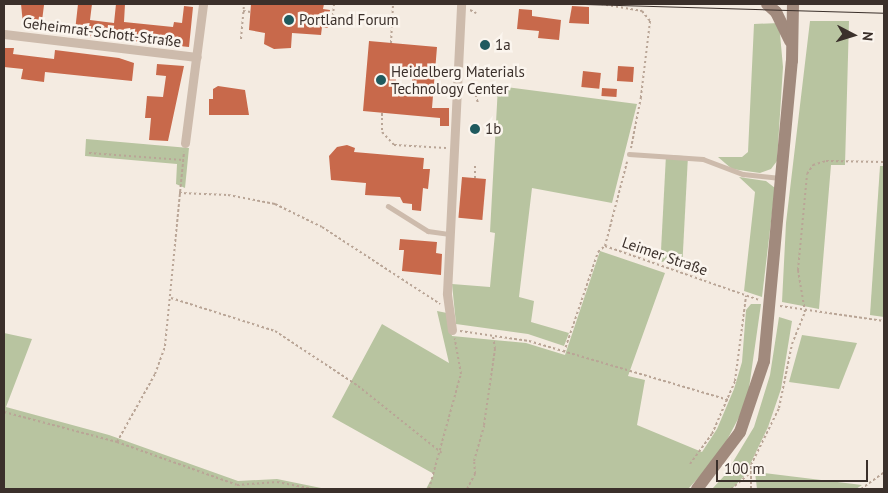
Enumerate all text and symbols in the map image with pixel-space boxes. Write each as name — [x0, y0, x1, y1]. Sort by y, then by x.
north arrow — [828, 10, 878, 60]
place label: Portland Forum — [299, 11, 399, 29]
street label: Geheimrat-Schott-Straße — [22, 13, 182, 51]
marker: Portland Forum — [283, 14, 295, 26]
text: N — [859, 31, 877, 42]
place label: 1a — [495, 36, 511, 54]
marker: 1a — [479, 39, 491, 51]
place label: Heidelberg Materials Technology Center — [391, 62, 525, 97]
marker: Heidelberg Materials Technology Center — [375, 74, 387, 86]
place label: 1b — [485, 120, 501, 138]
marker: 1b — [469, 123, 481, 135]
street label: Leimer Straße — [620, 233, 710, 279]
scale bar — [718, 450, 870, 482]
text: 100 m — [724, 459, 765, 478]

